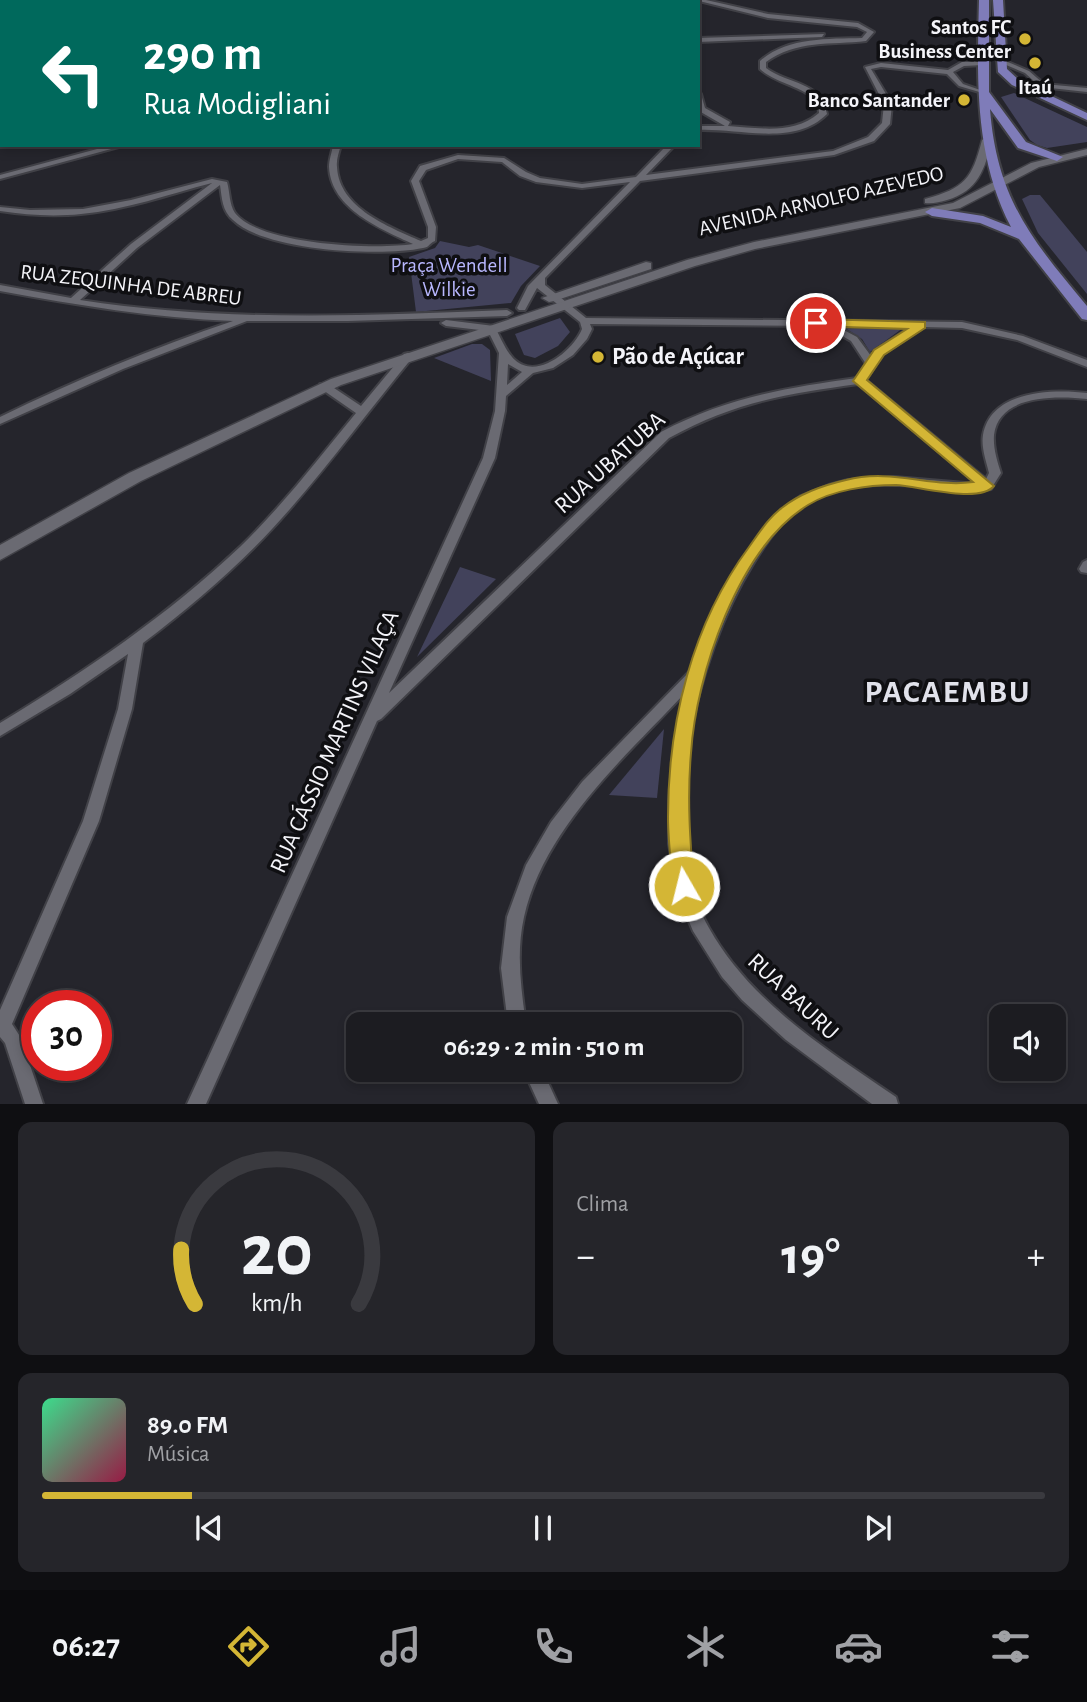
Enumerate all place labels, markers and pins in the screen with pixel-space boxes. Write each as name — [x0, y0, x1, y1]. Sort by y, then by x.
place label: Santos FC Business Center — [878, 17, 1012, 62]
marker: Santos FC Business Center — [1017, 31, 1033, 47]
marker: Itaú — [1027, 55, 1043, 71]
place label: Itaú — [1018, 77, 1052, 98]
place label: Banco Santander — [807, 90, 951, 111]
marker: Banco Santander — [956, 92, 972, 108]
pin — [786, 293, 846, 353]
place label: Pão de Açúcar — [612, 345, 744, 369]
marker: Pão de Açúcar — [590, 349, 606, 365]

